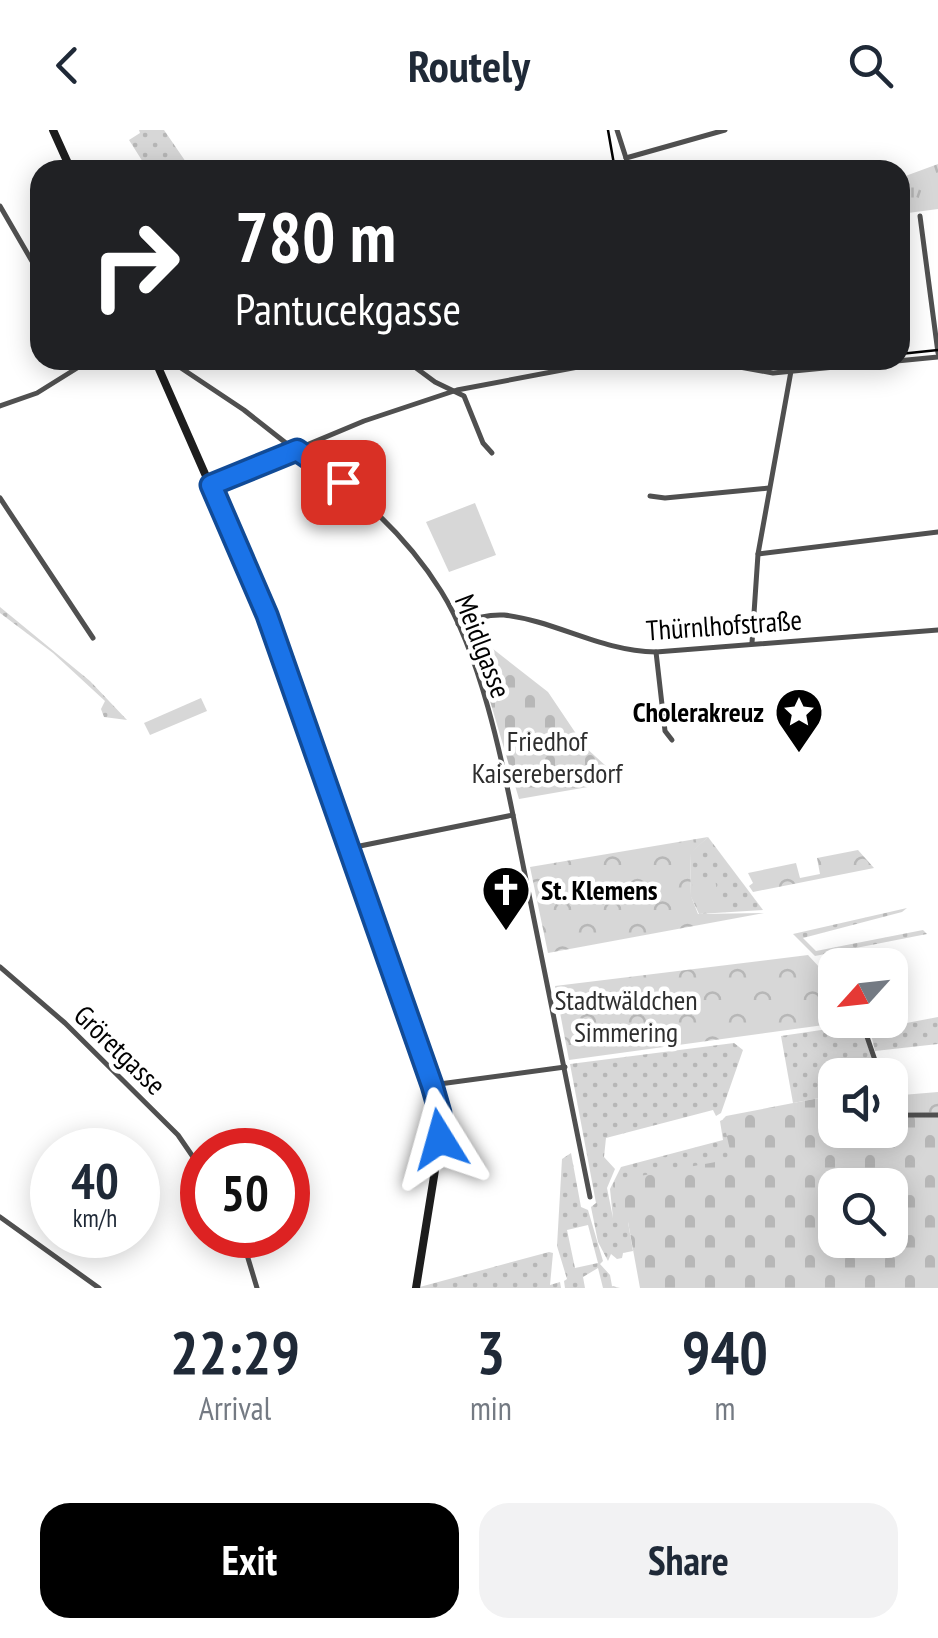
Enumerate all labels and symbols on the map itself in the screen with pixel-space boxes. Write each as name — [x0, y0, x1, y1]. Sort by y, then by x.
pin — [301, 440, 386, 525]
street label: Meidlgasse — [447, 589, 520, 703]
street label: Thürnlhofstraße — [645, 601, 803, 648]
place icon: Cholerakreuz — [773, 686, 825, 754]
place label: Cholerakreuz — [633, 693, 764, 730]
park label: Friedhof Kaiserebersdorf — [472, 722, 624, 791]
church icon: St. Klemens — [480, 864, 532, 932]
place label: St. Klemens — [541, 871, 658, 908]
north arrow — [818, 948, 908, 1038]
park label: Stadtwäldchen Simmering — [554, 981, 698, 1050]
street label: Gröretgasse — [66, 997, 174, 1103]
position arrow — [388, 1087, 492, 1191]
speed limit sign: 50 — [180, 1128, 310, 1258]

